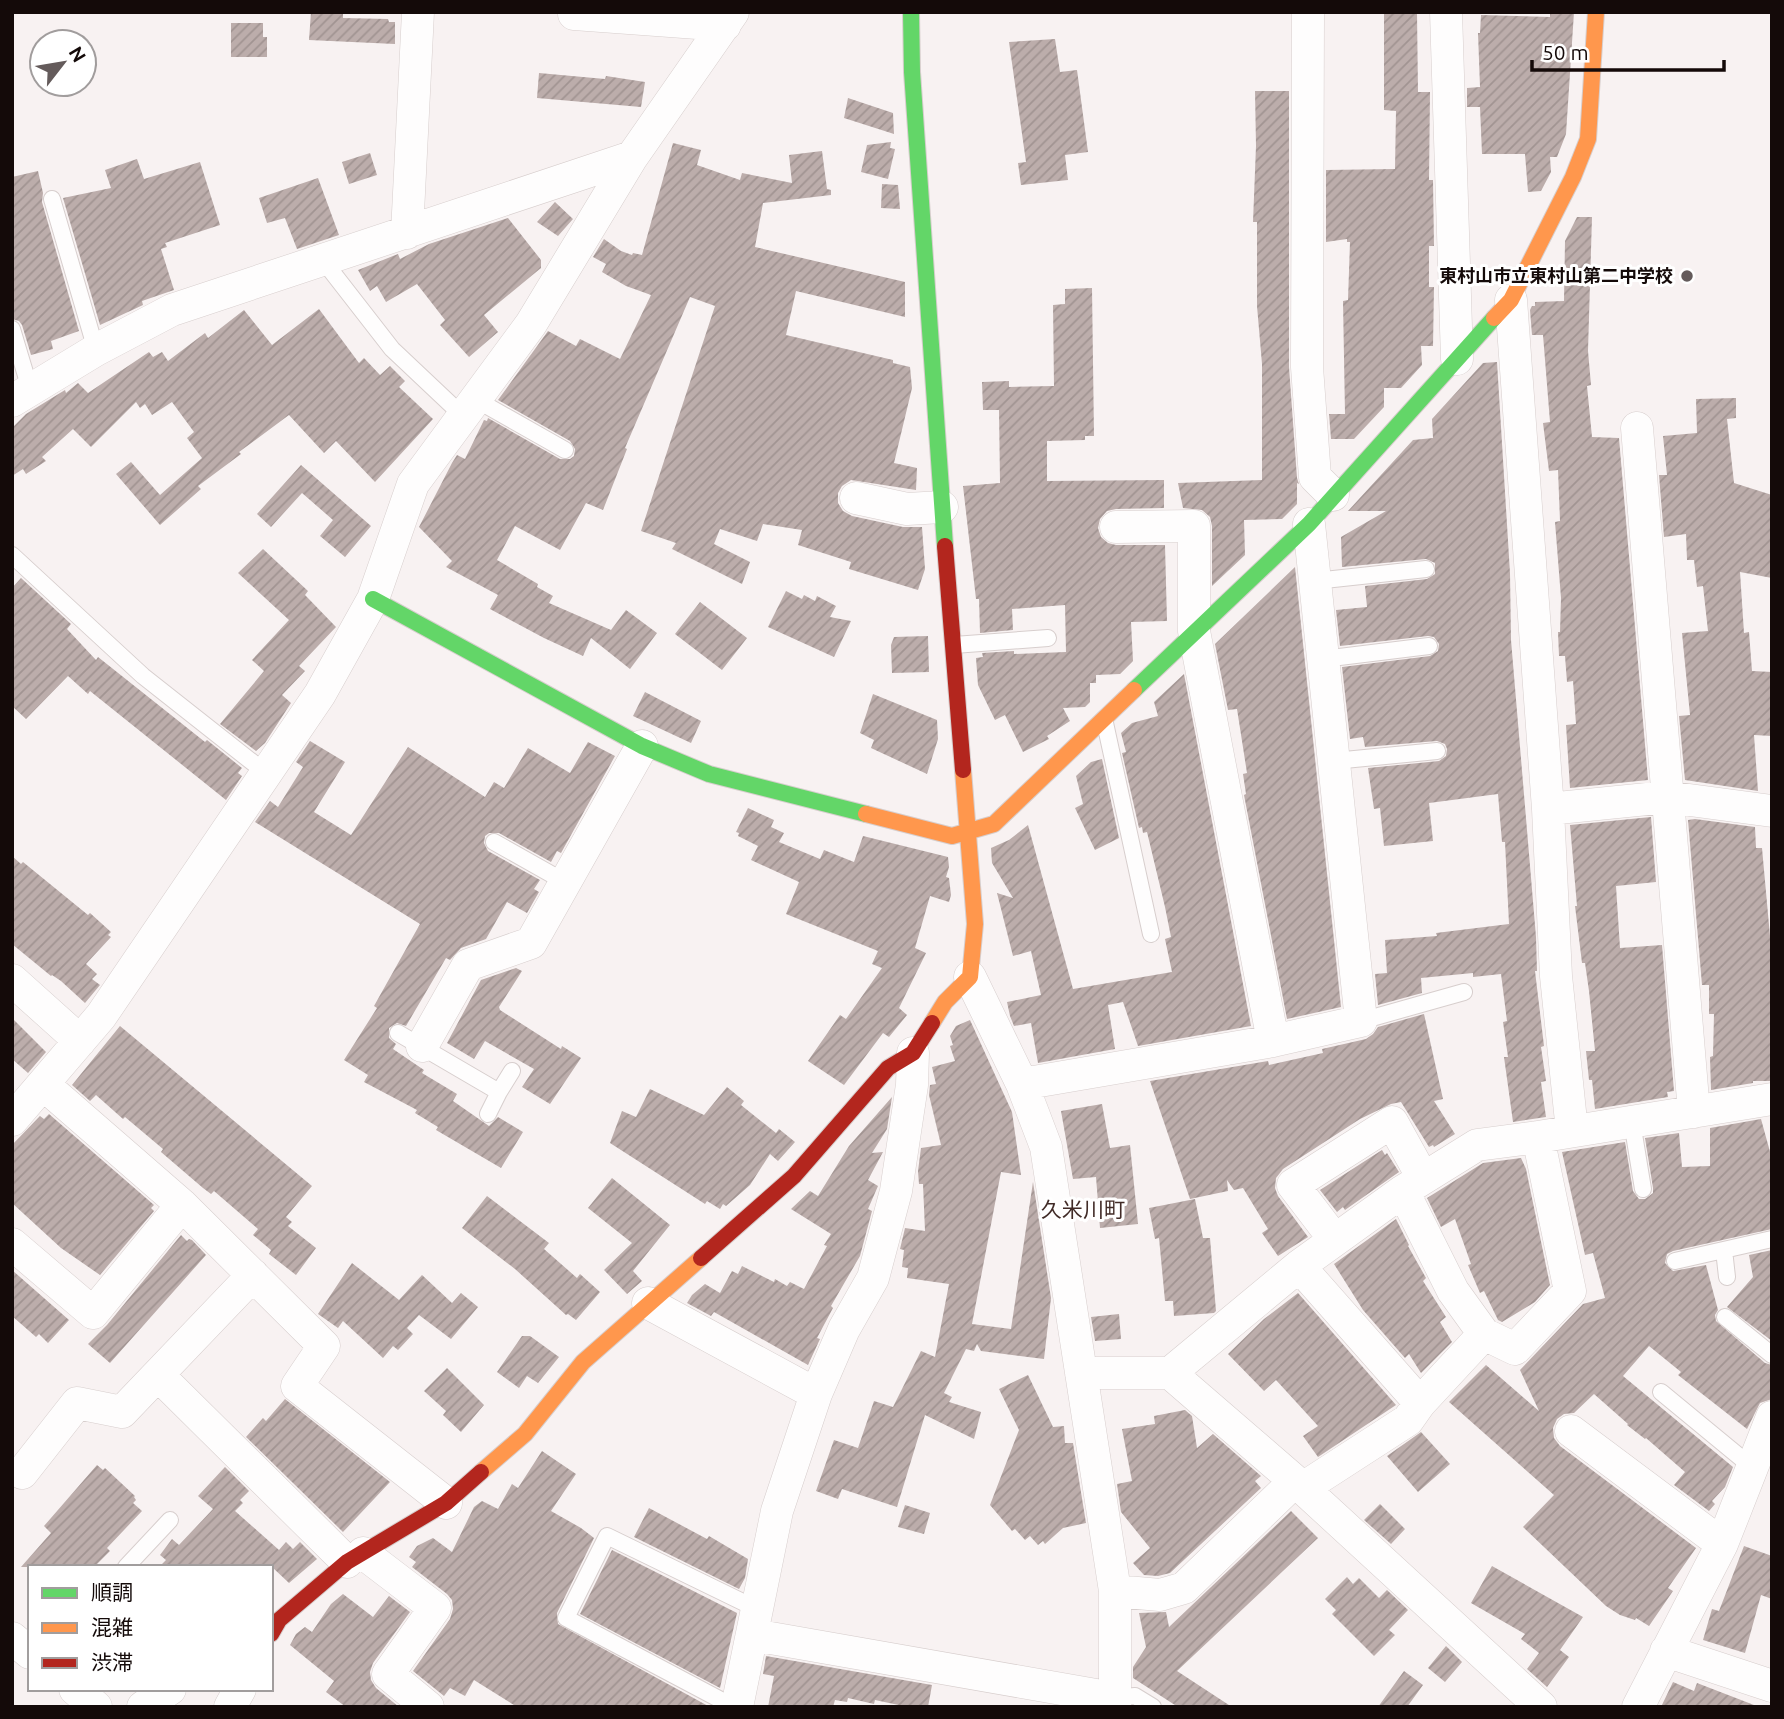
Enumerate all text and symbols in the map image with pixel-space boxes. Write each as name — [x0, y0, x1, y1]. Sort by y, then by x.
north arrow — [28, 28, 98, 98]
scale bar — [1532, 28, 1724, 72]
text: 50 m — [1542, 40, 1589, 64]
text: N — [64, 42, 91, 66]
place label: 東村山市立東村山第二中学校 — [1439, 265, 1673, 285]
marker: 東村山市立東村山第二中学校 — [1679, 268, 1695, 284]
district label: 久米川町 — [1041, 1197, 1125, 1221]
legend — [28, 1565, 273, 1691]
text: 順調 — [91, 1580, 133, 1604]
text: 混雑 — [91, 1615, 133, 1639]
text: 渋滞 — [91, 1650, 133, 1674]

